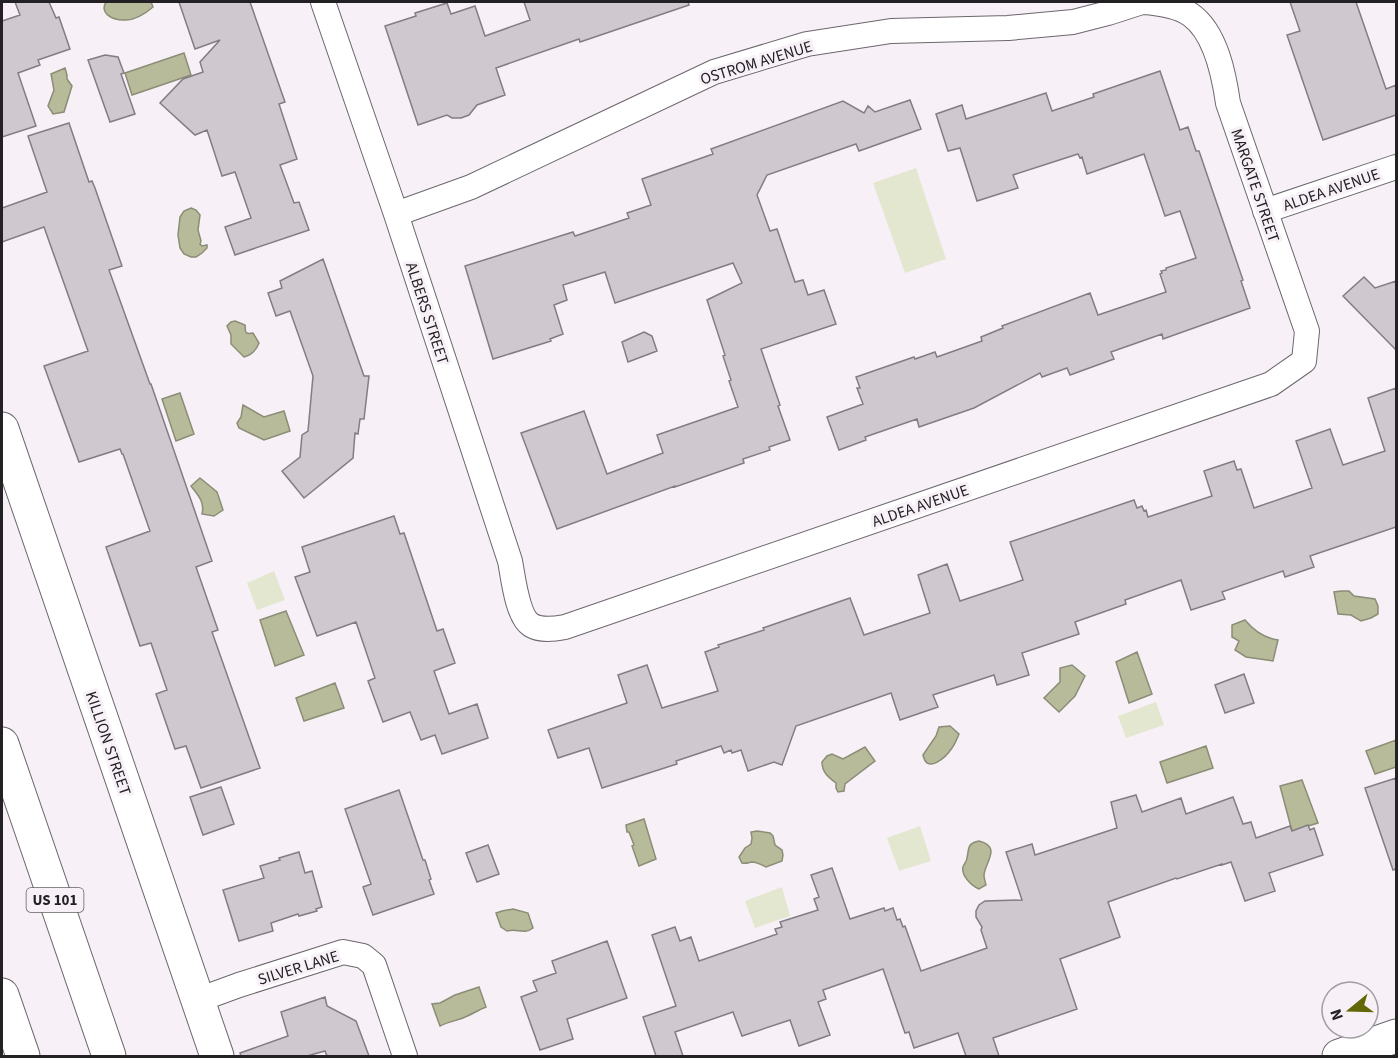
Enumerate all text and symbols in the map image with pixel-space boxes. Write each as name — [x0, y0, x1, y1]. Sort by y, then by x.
street label: OSTROM AVENUE — [697, 35, 815, 90]
street label: MARGATE STREET — [1225, 126, 1285, 245]
street label: ALDEA AVENUE — [1280, 163, 1383, 217]
street label: ALBERS STREET — [400, 259, 454, 368]
street label: ALDEA AVENUE — [869, 479, 972, 533]
street label: KILLION STREET — [80, 688, 136, 799]
road number: US 101 — [26, 888, 84, 912]
street label: SILVER LANE — [255, 945, 341, 991]
north arrow — [1320, 980, 1380, 1040]
text: N — [1325, 1006, 1349, 1023]

